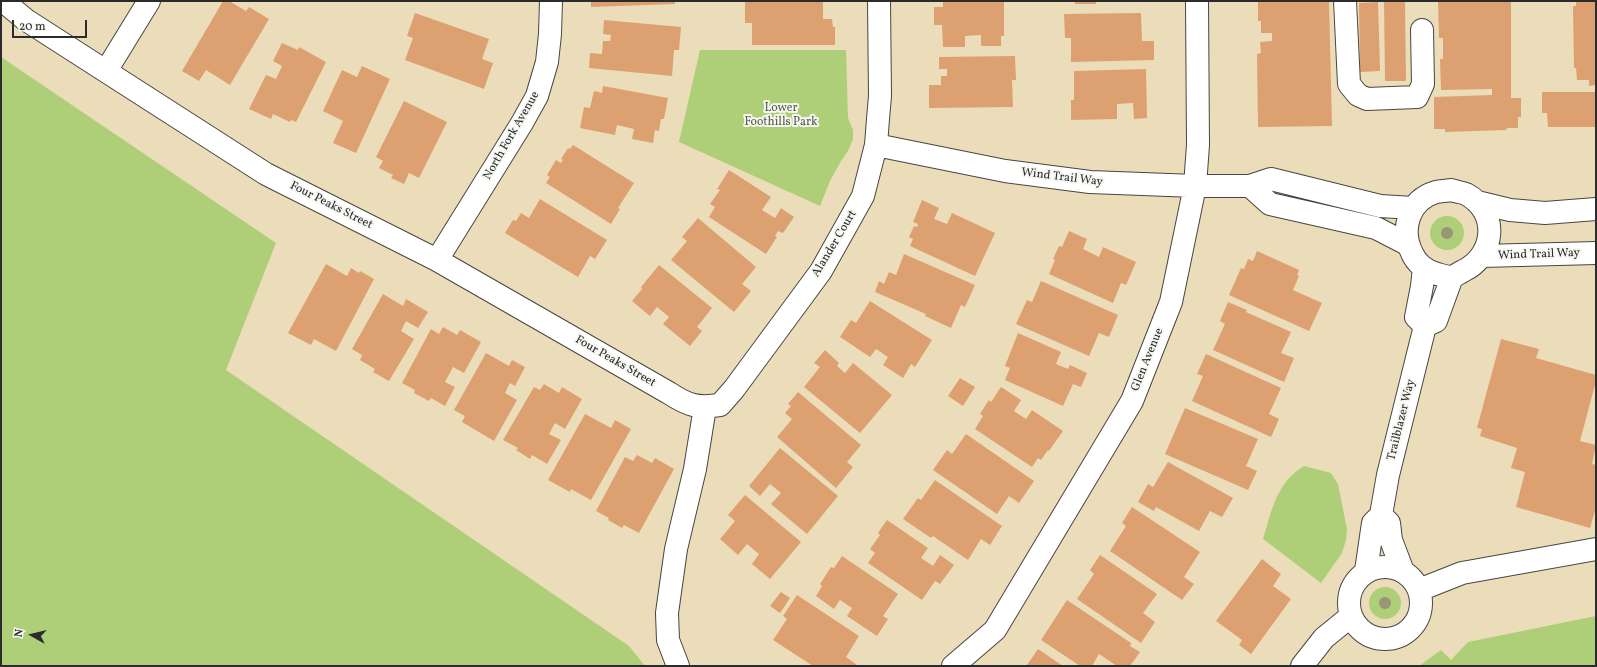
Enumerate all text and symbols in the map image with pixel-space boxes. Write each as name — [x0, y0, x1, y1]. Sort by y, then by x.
scale bar — [14, 12, 89, 38]
text: 20 m — [19, 19, 46, 35]
street label: North Fork Avenue — [481, 89, 543, 183]
park label: Lower Foothills Park — [744, 102, 818, 130]
street label: Wind Trail Way — [1020, 166, 1104, 190]
street label: Four Peaks Street — [287, 179, 375, 233]
street label: Alander Court — [809, 208, 861, 280]
street label: Wind Trail Way — [1498, 246, 1580, 264]
street label: Glen Avenue — [1129, 326, 1167, 394]
street label: Four Peaks Street — [572, 333, 658, 391]
street label: Trailblazer Way — [1385, 378, 1419, 462]
north arrow — [12, 615, 52, 655]
text: N — [12, 628, 28, 638]

